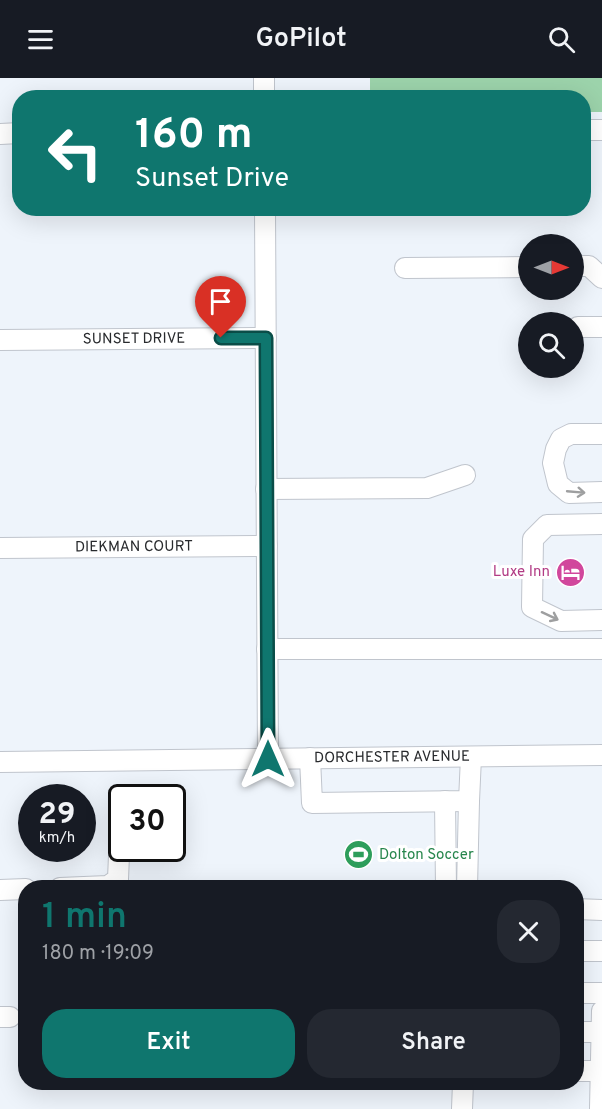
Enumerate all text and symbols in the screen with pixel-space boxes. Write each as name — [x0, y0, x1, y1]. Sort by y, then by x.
text: GoPilot — [255, 22, 347, 56]
icon: menu — [24, 23, 57, 56]
icon: search — [545, 23, 578, 56]
text: 160 m — [135, 110, 253, 163]
icon: left — [36, 114, 114, 192]
text: Sunset Drive — [135, 162, 289, 196]
north arrow — [518, 234, 584, 300]
map controls — [518, 234, 584, 378]
pin — [195, 276, 246, 338]
icon: arrive — [204, 285, 237, 318]
button: search — [518, 312, 584, 378]
street label: SUNSET DRIVE — [83, 329, 185, 349]
one-way arrow — [566, 486, 585, 497]
street label: DIEKMAN COURT — [75, 537, 193, 557]
hotel icon: Luxe Inn — [555, 556, 587, 588]
place label: Luxe Inn — [493, 563, 550, 582]
one-way arrow — [540, 610, 558, 622]
position arrow — [236, 727, 300, 791]
street label: DORCHESTER AVENUE — [314, 747, 470, 768]
speed limit sign: 30 — [108, 784, 186, 862]
text: 29 — [39, 797, 75, 834]
text: km/h — [39, 829, 75, 848]
sports icon: Dolton Soccer — [342, 839, 374, 871]
place label: Dolton Soccer — [379, 846, 474, 865]
text: 1 min — [42, 895, 127, 941]
button: close — [497, 900, 560, 963]
text: 180 m · 19:09 — [42, 941, 154, 967]
button: Exit — [42, 1009, 295, 1078]
button: Share — [307, 1009, 560, 1078]

